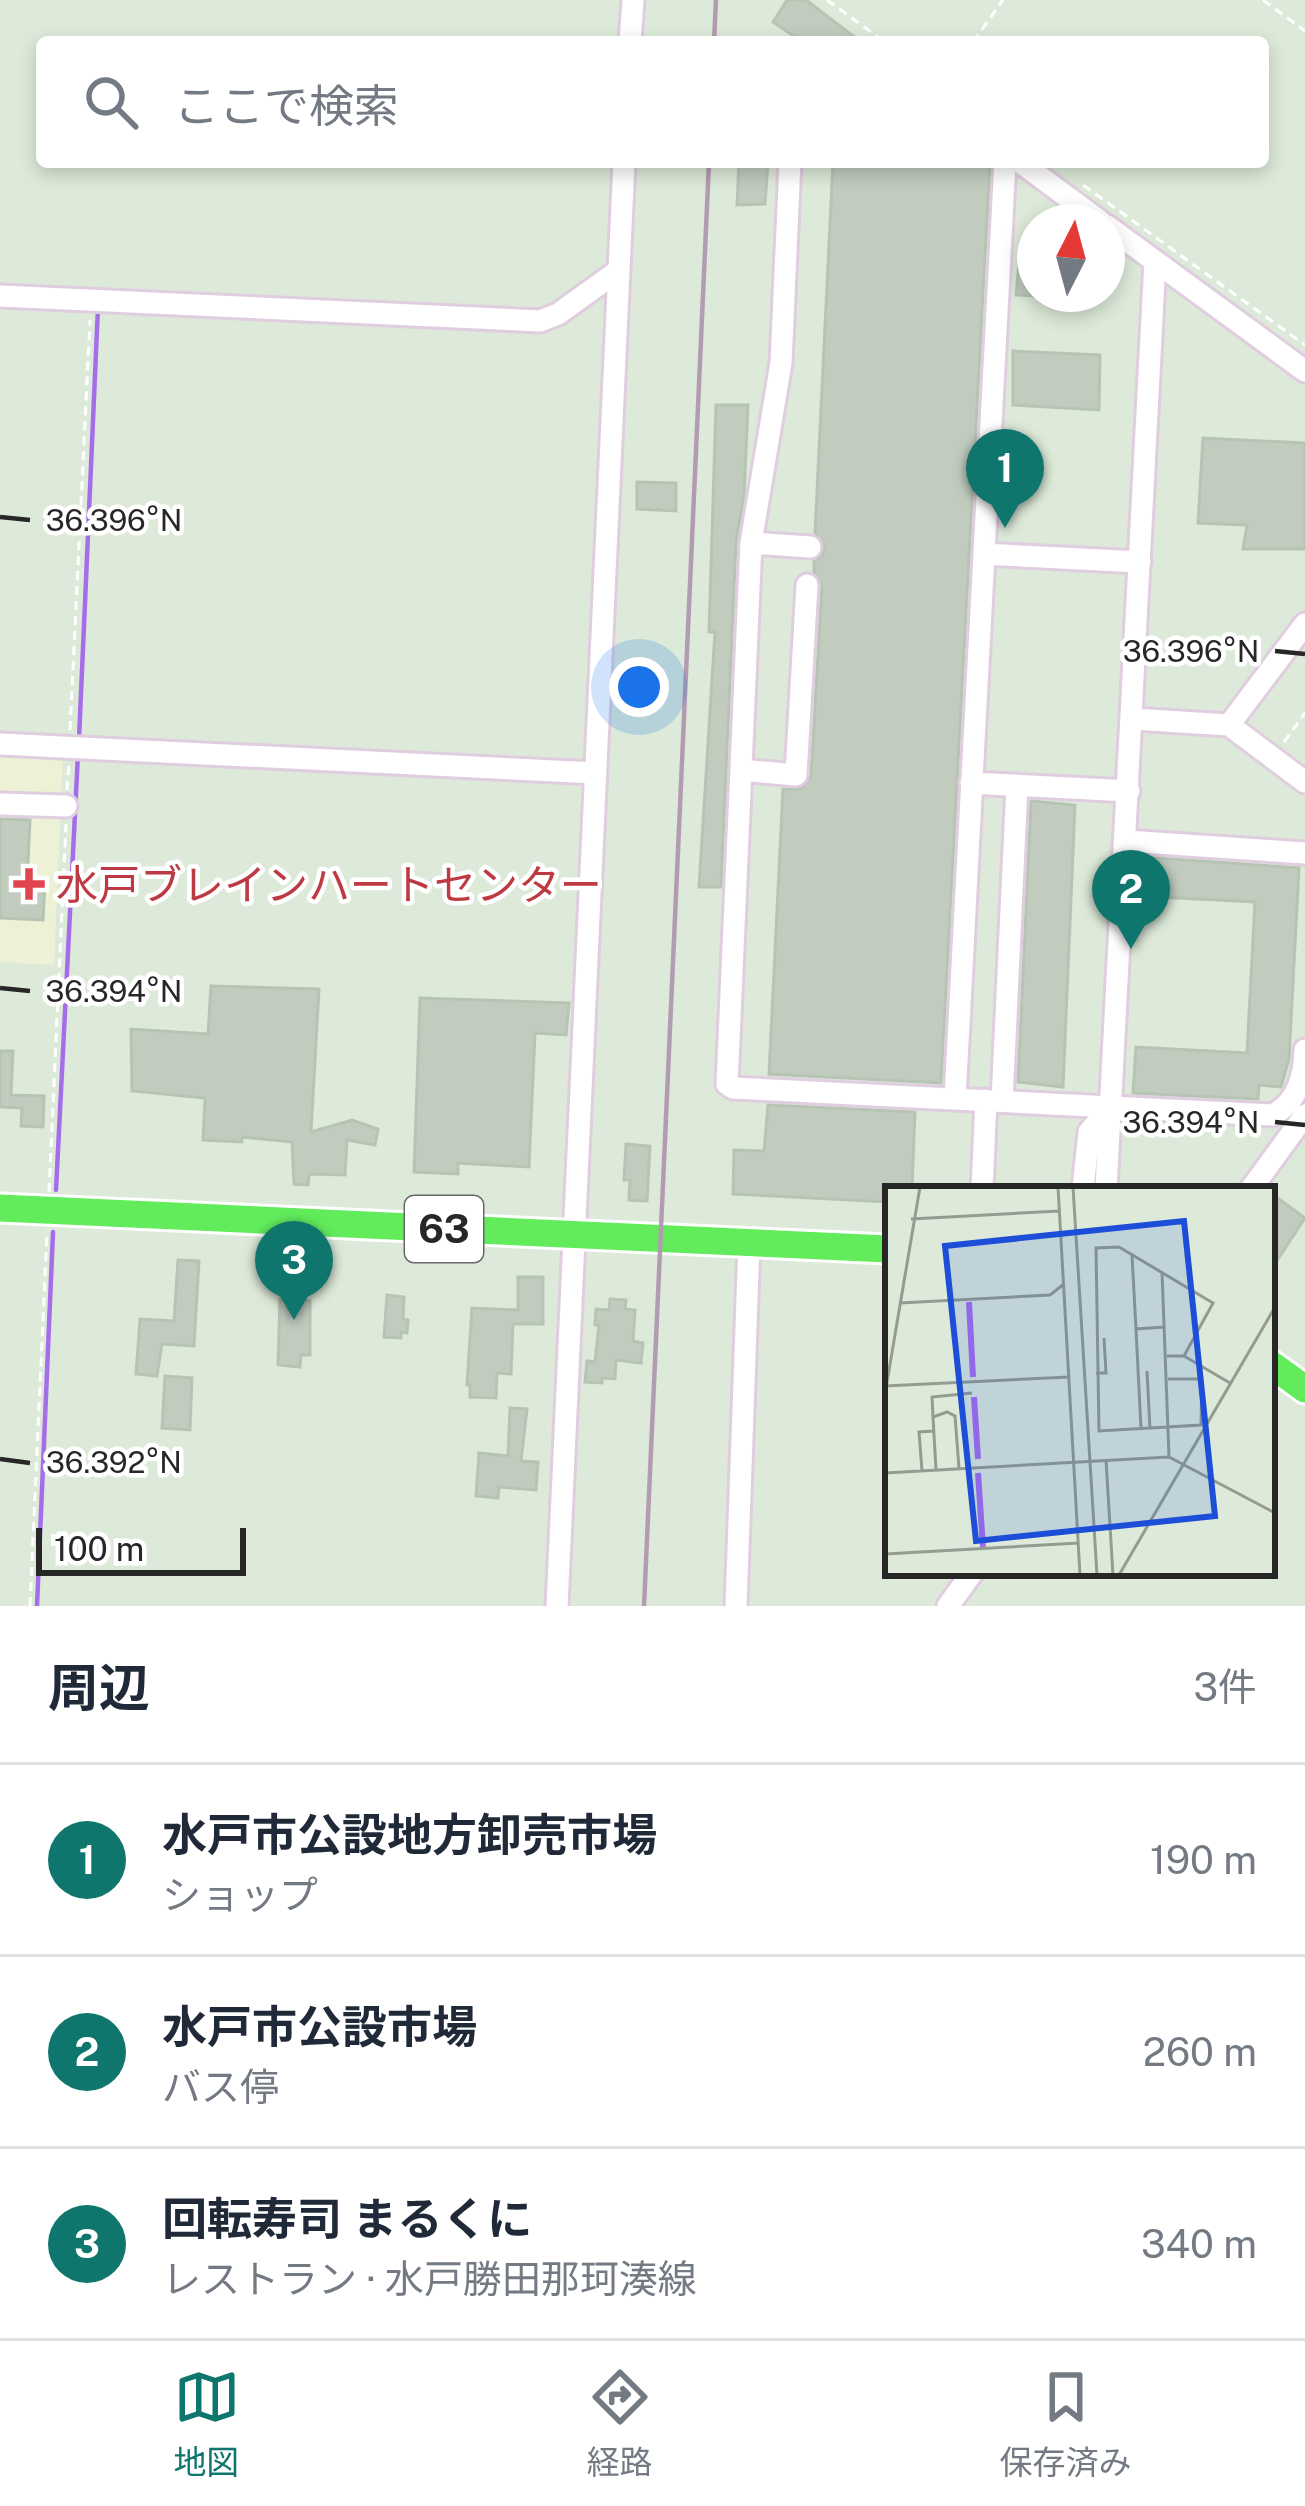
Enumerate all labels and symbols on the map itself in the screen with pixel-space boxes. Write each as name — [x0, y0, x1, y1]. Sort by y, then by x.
north arrow — [1017, 204, 1125, 312]
pin: 1 — [966, 429, 1044, 528]
text: 36.396°N — [46, 502, 182, 538]
text: 36.396°N — [1123, 633, 1259, 669]
your location — [609, 657, 669, 717]
pin: 2 — [1092, 850, 1170, 949]
place label: 水戸ブレインハートセンター — [56, 860, 602, 909]
marker: 水戸ブレインハートセンター — [13, 868, 45, 900]
text: 36.394°N — [46, 973, 182, 1009]
text: 36.394°N — [1123, 1104, 1259, 1140]
inset map — [885, 1186, 1275, 1576]
road number: 63 — [405, 1196, 483, 1262]
pin: 3 — [255, 1221, 333, 1320]
text: 36.392°N — [46, 1444, 182, 1480]
scale bar — [36, 1522, 246, 1575]

